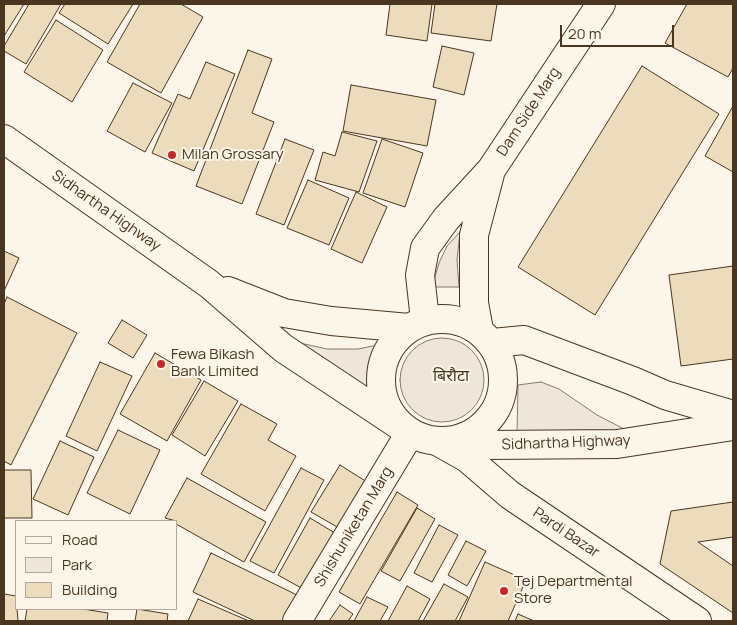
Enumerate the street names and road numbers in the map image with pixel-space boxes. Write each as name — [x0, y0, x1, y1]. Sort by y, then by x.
street label: Dam Side Marg — [494, 64, 564, 160]
street label: Sidhartha Highway — [48, 167, 164, 255]
street label: Sidhartha Highway — [501, 432, 631, 454]
street label: Shishuniketan Marg — [311, 464, 397, 590]
street label: Pardi Bazar — [529, 504, 603, 562]

